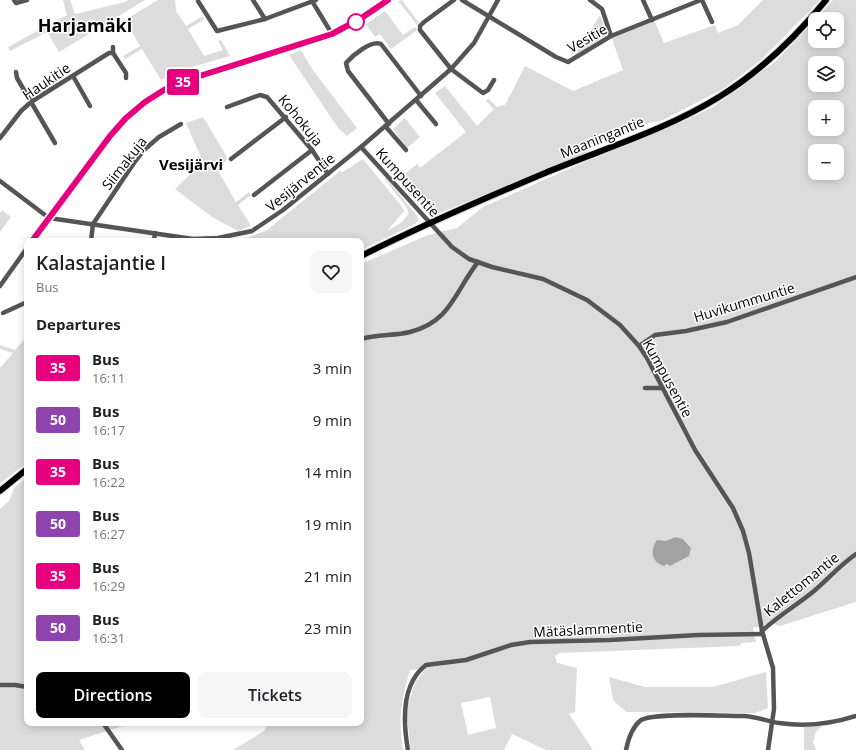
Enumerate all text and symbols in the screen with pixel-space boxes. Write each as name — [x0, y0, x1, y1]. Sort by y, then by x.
map controls — [808, 12, 844, 180]
button: locate — [808, 12, 844, 48]
district label: Harjamäki — [38, 13, 132, 37]
unlabelled marker — [347, 13, 365, 31]
street label: Vesitie — [564, 19, 610, 57]
button: layers — [808, 56, 844, 92]
street label: Haukitie — [18, 58, 74, 104]
line badge: 35 — [165, 69, 201, 95]
text: 35 — [175, 72, 191, 91]
street label: Kohokuja — [274, 90, 328, 150]
button: + — [808, 100, 844, 136]
street label: Maaningantie — [557, 111, 647, 163]
street label: Siimakuja — [97, 132, 151, 194]
street label: Kumpusentie — [372, 143, 444, 221]
button: − — [808, 144, 844, 180]
street label: Vesijärventie — [262, 148, 338, 216]
district label: Vesijärvi — [159, 154, 223, 174]
text: Kalastajantie I — [36, 250, 166, 276]
button: heart — [310, 251, 352, 293]
text: Bus — [36, 278, 59, 296]
street label: Huvikummuntie — [691, 278, 797, 326]
text: Departures — [36, 314, 121, 334]
street label: Kumpusentie — [639, 335, 697, 421]
text: Bus — [92, 349, 119, 369]
text: 35 — [50, 358, 66, 377]
text: 3 min — [313, 358, 352, 378]
text: 16:11 — [92, 369, 125, 387]
text: Bus — [92, 401, 119, 421]
text: 50 — [50, 410, 66, 429]
text: 9 min — [313, 410, 352, 430]
text: 16:17 — [92, 421, 125, 439]
text: Bus — [92, 453, 119, 473]
text: 35 — [50, 462, 66, 481]
text: 14 min — [304, 462, 352, 482]
text: 16:22 — [92, 473, 125, 491]
text: Bus — [92, 505, 119, 525]
text: 50 — [50, 514, 66, 533]
text: 19 min — [304, 514, 352, 534]
text: 16:27 — [92, 525, 125, 543]
street label: Kalettomantie — [759, 548, 843, 620]
text: Bus — [92, 557, 119, 577]
text: 35 — [50, 566, 66, 585]
text: 21 min — [304, 566, 352, 586]
text: 16:29 — [92, 577, 125, 595]
text: Bus — [92, 609, 119, 629]
street label: Mätäslammentie — [533, 617, 643, 641]
text: 50 — [50, 618, 66, 637]
text: 23 min — [304, 618, 352, 638]
text: 16:31 — [92, 629, 125, 647]
button: Directions — [36, 672, 190, 718]
button: Tickets — [198, 672, 352, 718]

